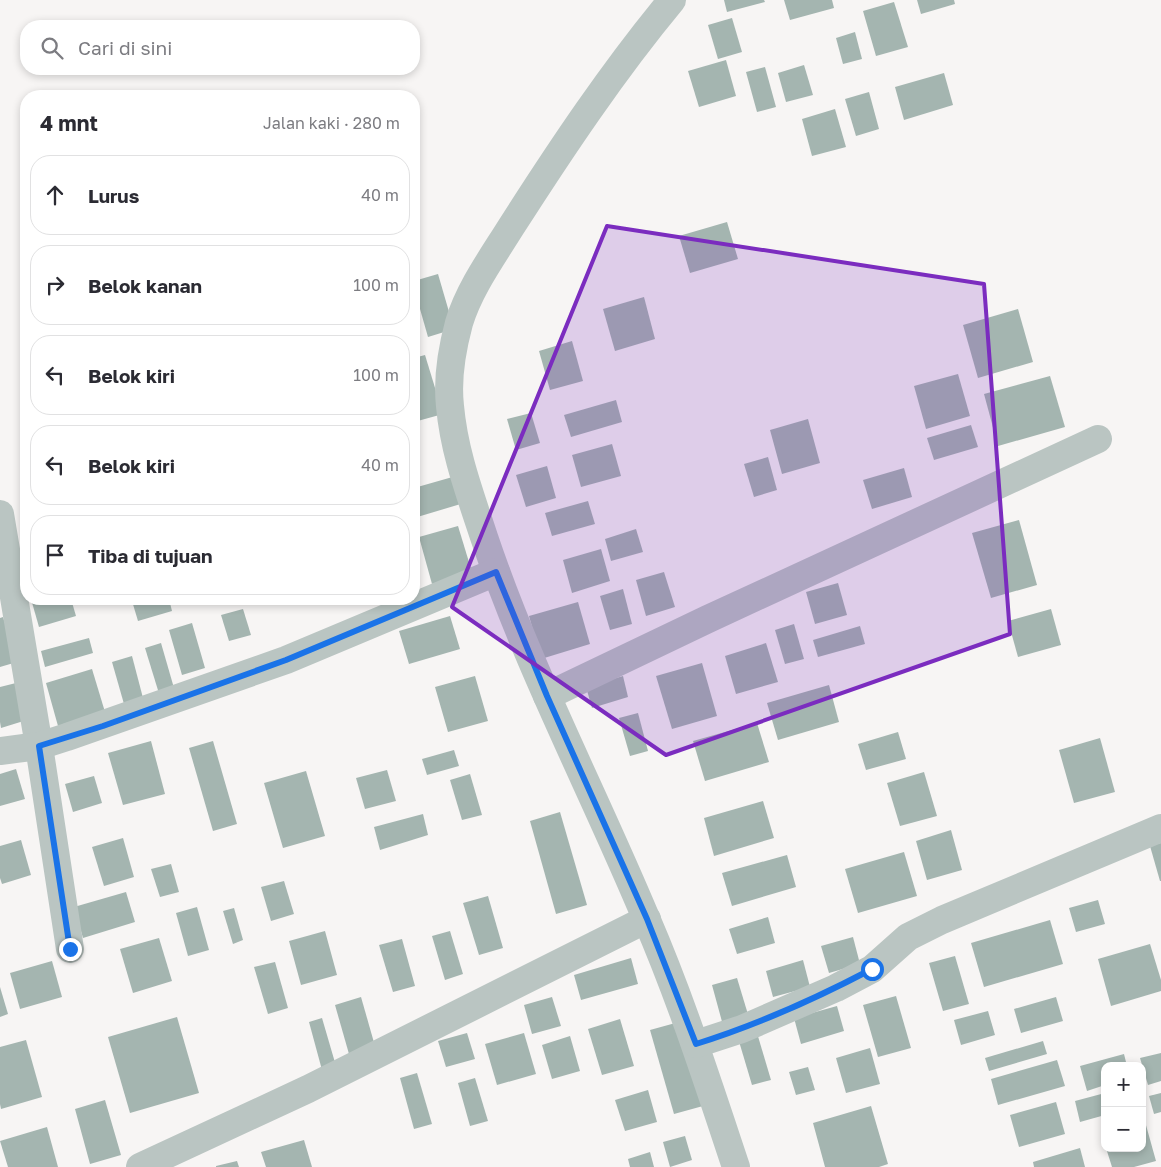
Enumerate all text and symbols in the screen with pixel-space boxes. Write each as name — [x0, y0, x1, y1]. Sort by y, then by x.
search box — [20, 20, 420, 75]
icon: search — [38, 34, 66, 62]
text: Cari di sini — [78, 36, 172, 59]
text: 4 mnt — [40, 110, 98, 136]
text: Jalan kaki · 280 m — [263, 113, 400, 133]
icon: ahead — [41, 181, 69, 209]
text: Lurus — [88, 184, 139, 207]
text: 40 m — [361, 185, 399, 205]
icon: right — [41, 271, 69, 299]
text: Belok kanan — [88, 274, 202, 297]
text: 100 m — [353, 275, 399, 295]
icon: left — [41, 361, 69, 389]
text: Belok kiri — [88, 364, 175, 387]
text: 100 m — [353, 365, 399, 385]
icon: left — [41, 451, 69, 479]
text: Belok kiri — [88, 454, 175, 477]
text: 40 m — [361, 455, 399, 475]
icon: arrive — [41, 541, 69, 569]
text: Tiba di tujuan — [88, 544, 213, 567]
route end — [59, 938, 82, 961]
route start — [861, 958, 884, 981]
map controls — [1101, 1062, 1146, 1152]
button: + — [1101, 1062, 1146, 1107]
button: − — [1101, 1107, 1146, 1152]

